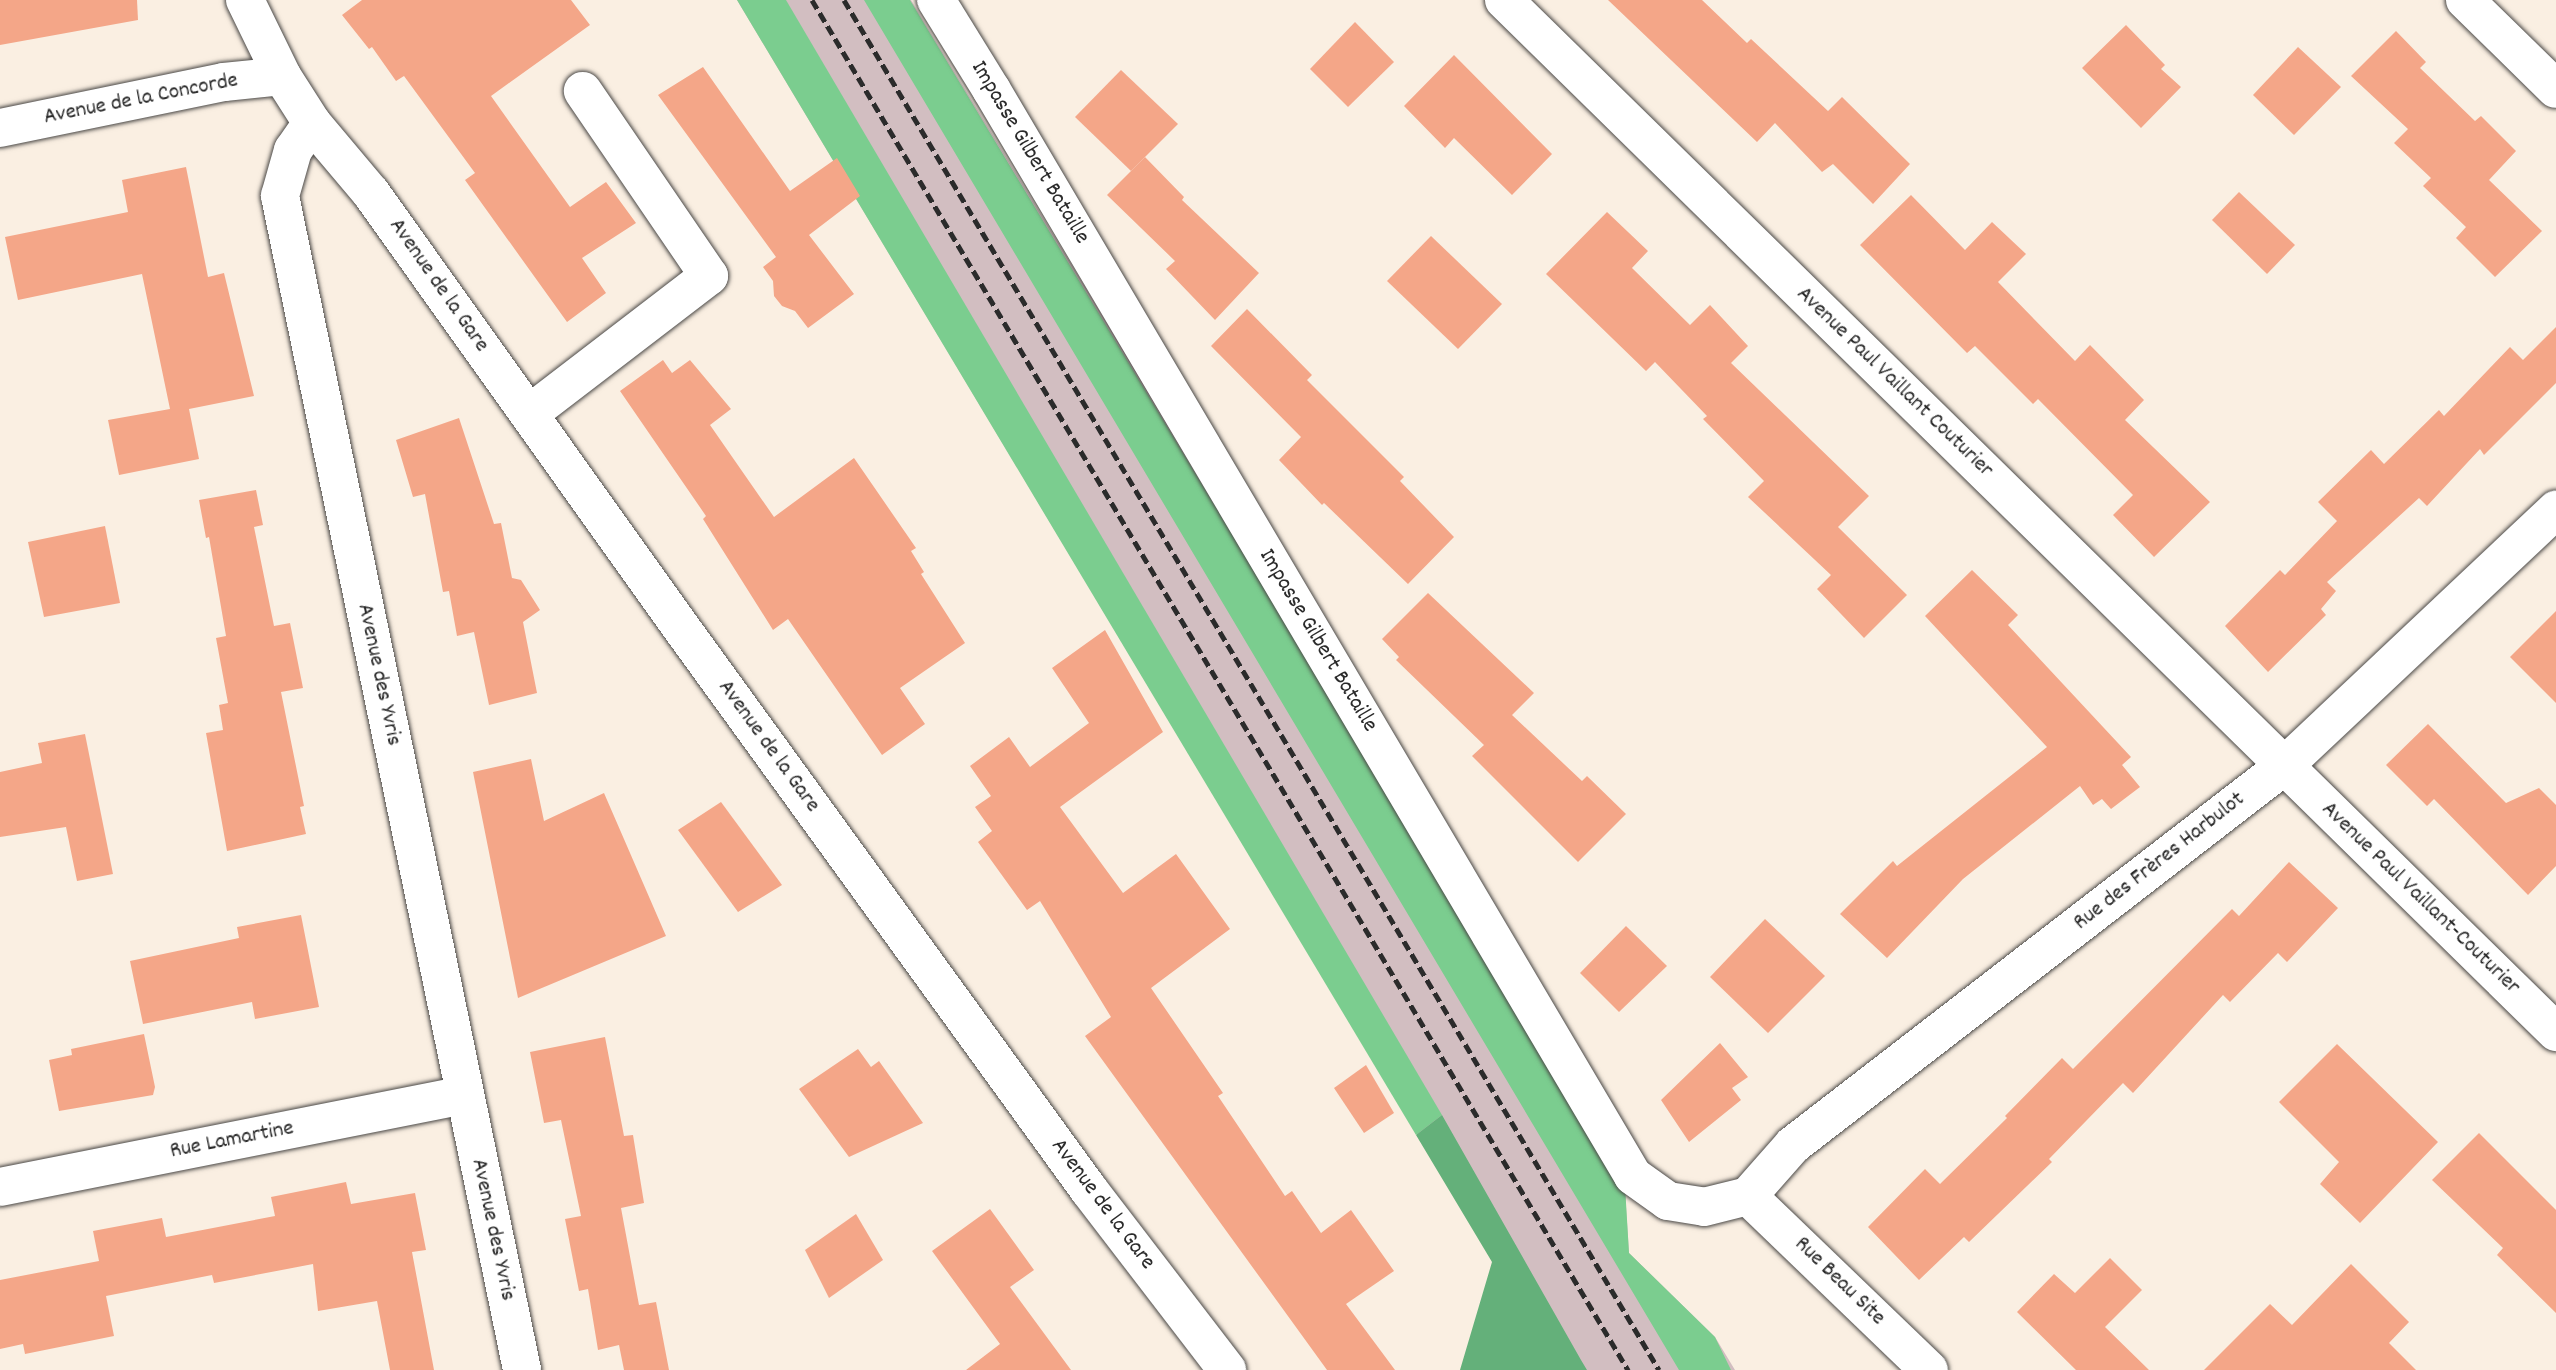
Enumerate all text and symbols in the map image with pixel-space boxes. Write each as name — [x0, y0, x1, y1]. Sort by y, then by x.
street label: Impasse Gilbert Bataille — [963, 56, 1095, 250]
street label: Avenue de la Concorde — [42, 68, 240, 132]
street label: Avenue de la Gare — [382, 214, 494, 358]
street label: Avenue Paul Vaillant Couturier — [1790, 282, 1998, 484]
street label: Impasse Gilbert Bataille — [1251, 544, 1383, 738]
street label: Avenue des Yvris — [349, 601, 407, 749]
street label: Avenue de la Gare — [711, 675, 825, 819]
street label: Rue des Frères Harbulot — [2069, 787, 2251, 937]
street label: Avenue Paul Vaillant-Couturier — [2315, 797, 2525, 1001]
street label: Rue Lamartine — [168, 1116, 296, 1166]
street label: Avenue de la Gare — [1044, 1134, 1160, 1276]
street label: Avenue des Yvris — [463, 1156, 521, 1304]
street label: Rue Beau Site — [1788, 1232, 1890, 1332]

